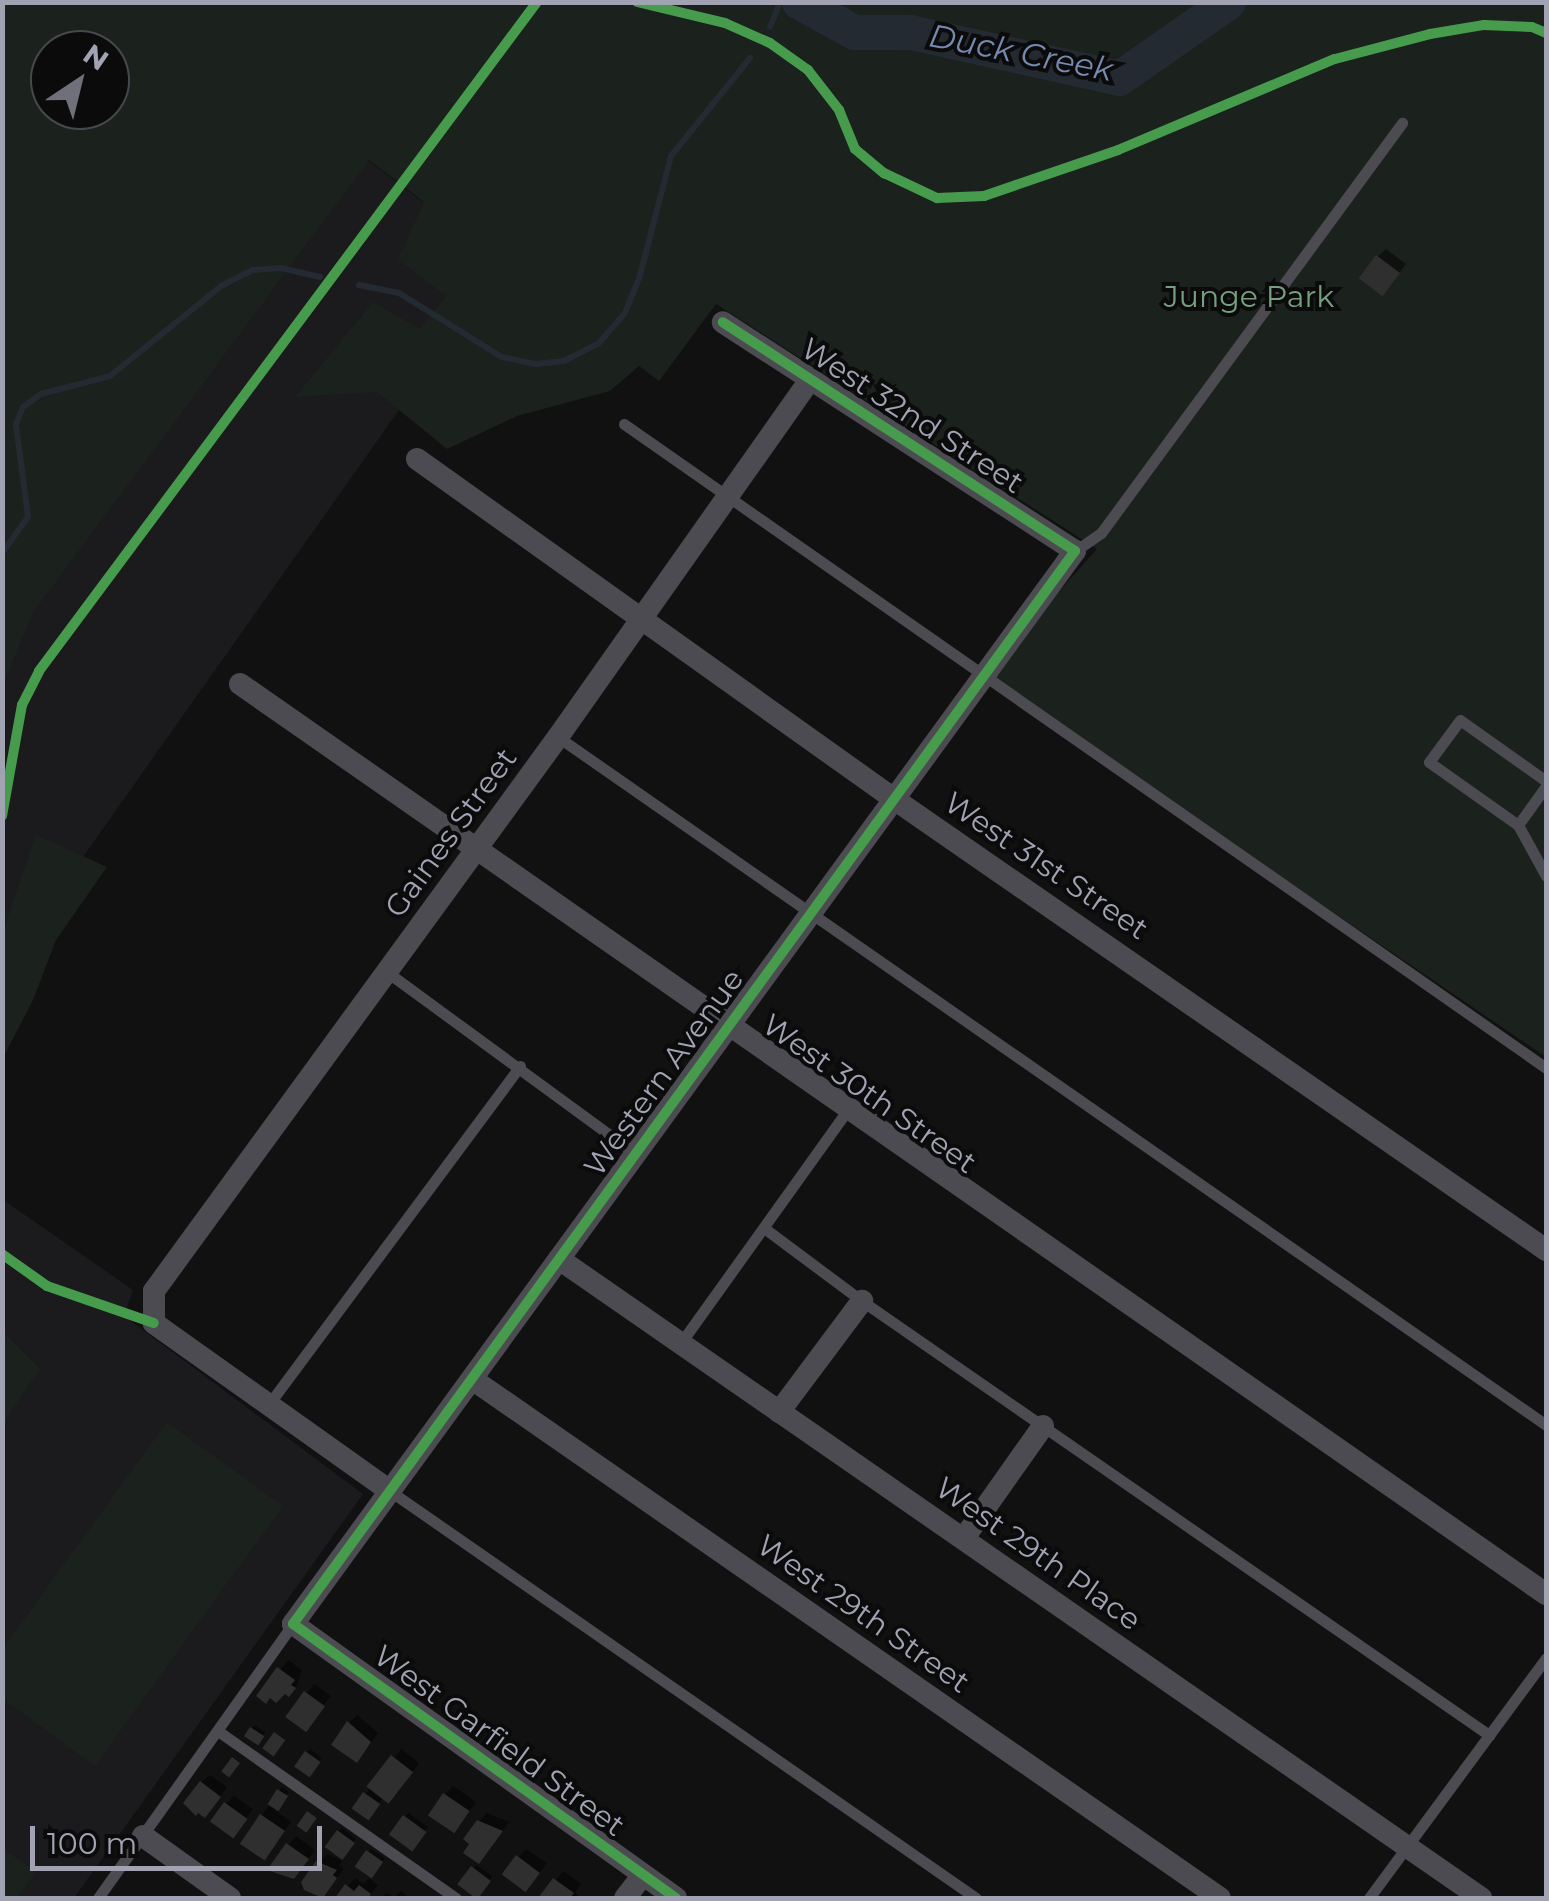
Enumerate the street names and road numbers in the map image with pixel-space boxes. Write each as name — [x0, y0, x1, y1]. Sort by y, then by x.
street label: West 32nd Street — [794, 331, 1030, 501]
street label: Gaines Street — [377, 741, 525, 925]
street label: West 31st Street — [937, 785, 1155, 947]
street label: Western Avenue — [577, 962, 751, 1184]
street label: West 30th Street — [755, 1007, 983, 1181]
street label: West 29th Place — [928, 1470, 1148, 1638]
street label: West 29th Street — [750, 1527, 976, 1701]
street label: West Garfield Street — [367, 1638, 631, 1844]

